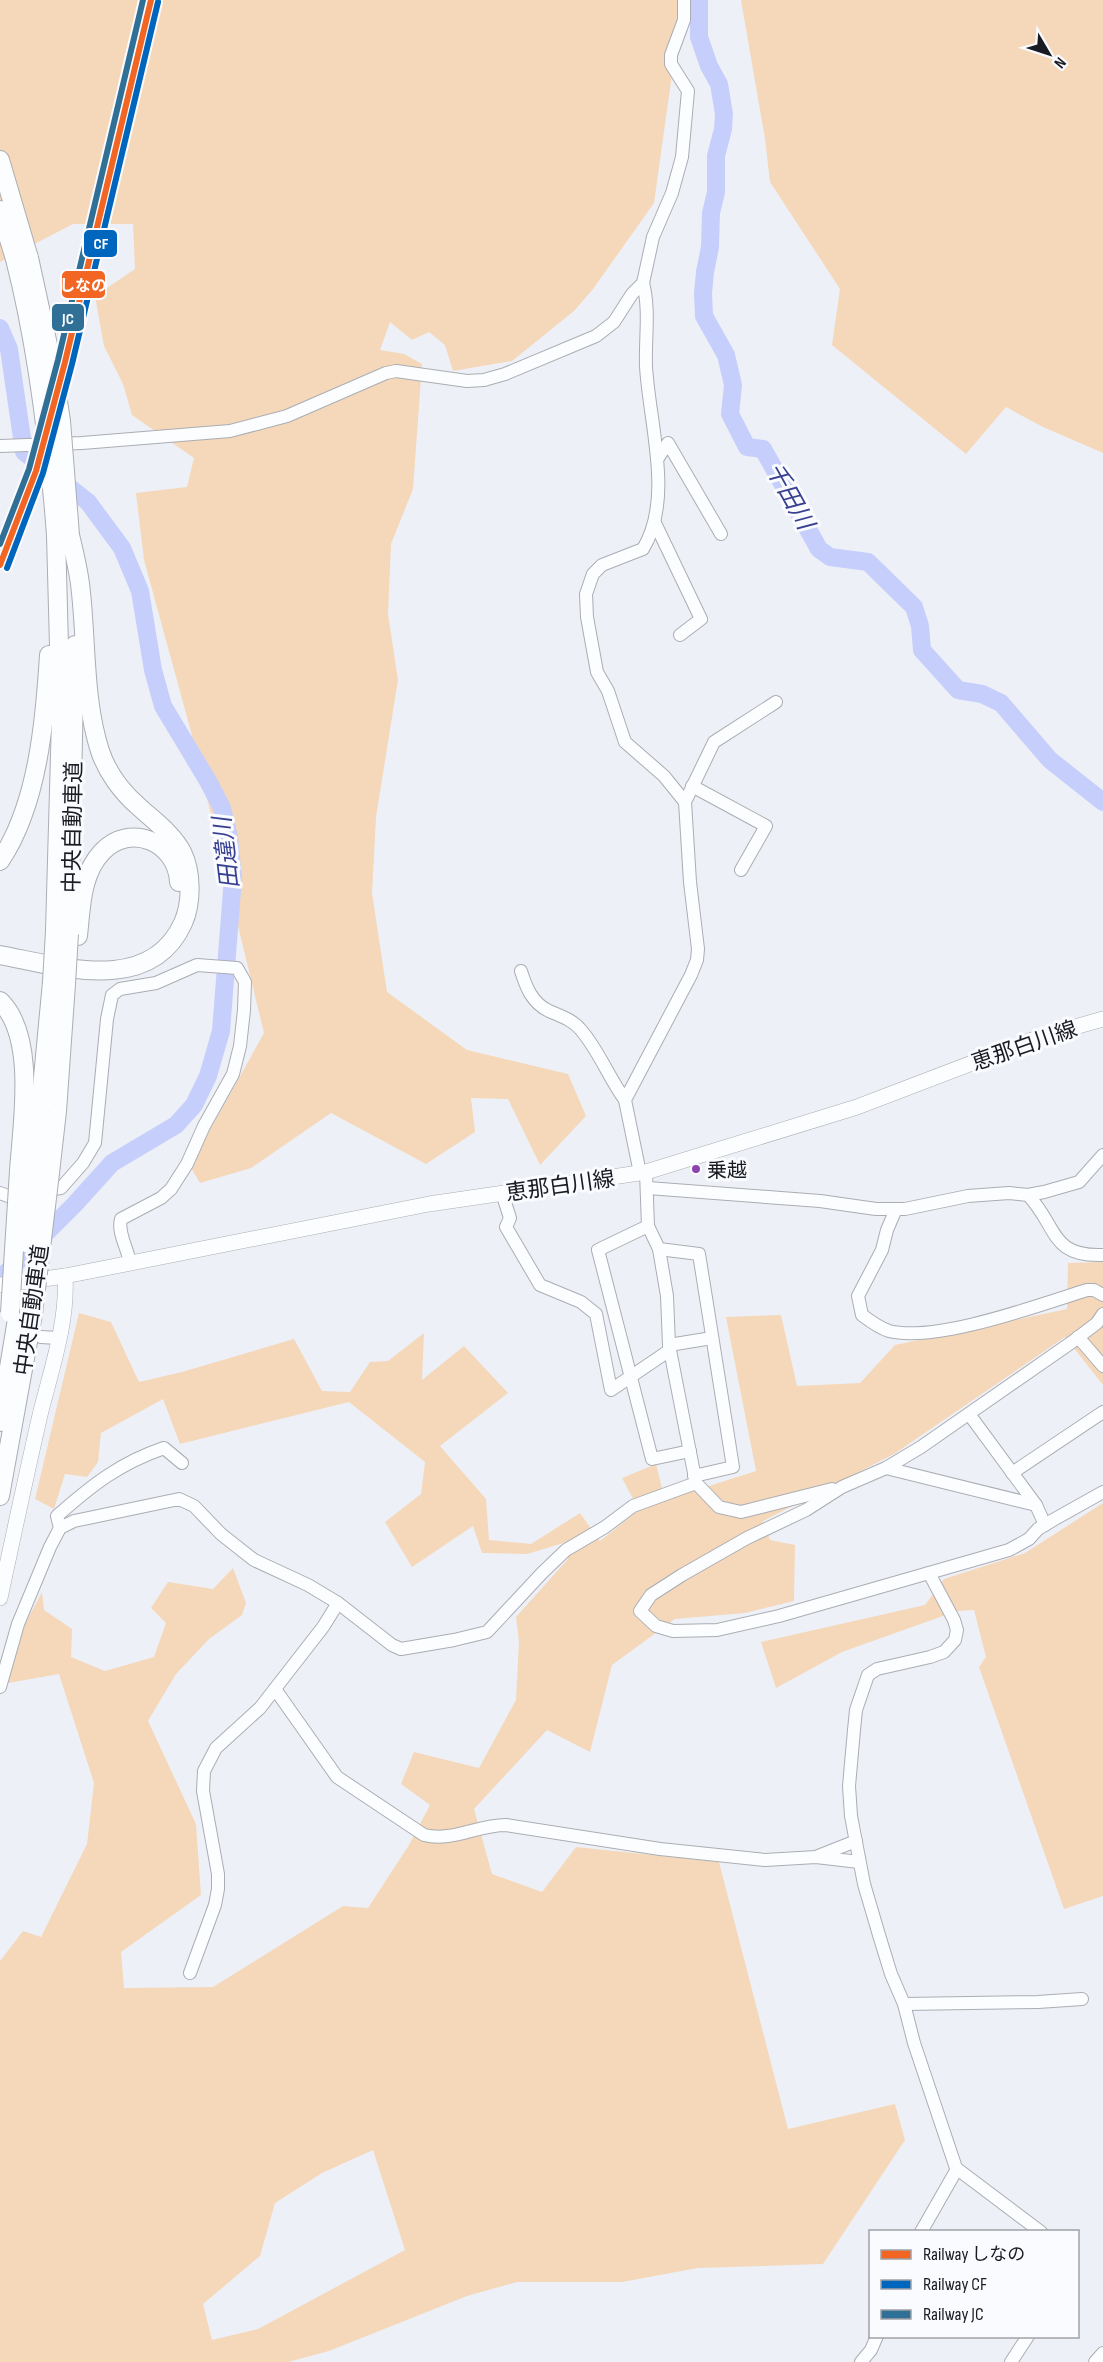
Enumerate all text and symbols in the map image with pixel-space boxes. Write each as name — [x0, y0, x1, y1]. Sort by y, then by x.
north arrow — [1019, 24, 1079, 84]
text: N — [1049, 53, 1070, 72]
line badge: CF — [83, 229, 118, 258]
text: CF — [94, 235, 109, 254]
line badge: しなの — [61, 270, 106, 299]
text: しなの — [59, 277, 107, 296]
line badge: JC — [51, 303, 85, 332]
text: JC — [61, 310, 74, 329]
water label: 千田川 — [759, 458, 821, 537]
street label: 中央自動車道 — [59, 761, 88, 893]
water label: 田違川 — [207, 812, 245, 890]
street label: 恵那白川線 — [968, 1016, 1081, 1077]
place label: 乗越 — [707, 1159, 747, 1183]
marker: 乗越 — [690, 1163, 702, 1175]
street label: 恵那白川線 — [504, 1165, 617, 1208]
street label: 中央自動車道 — [10, 1243, 55, 1377]
legend — [869, 2230, 1079, 2338]
text: Railway しなの — [923, 2244, 1025, 2265]
text: Railway CF — [923, 2274, 987, 2295]
text: Railway JC — [923, 2304, 984, 2325]

